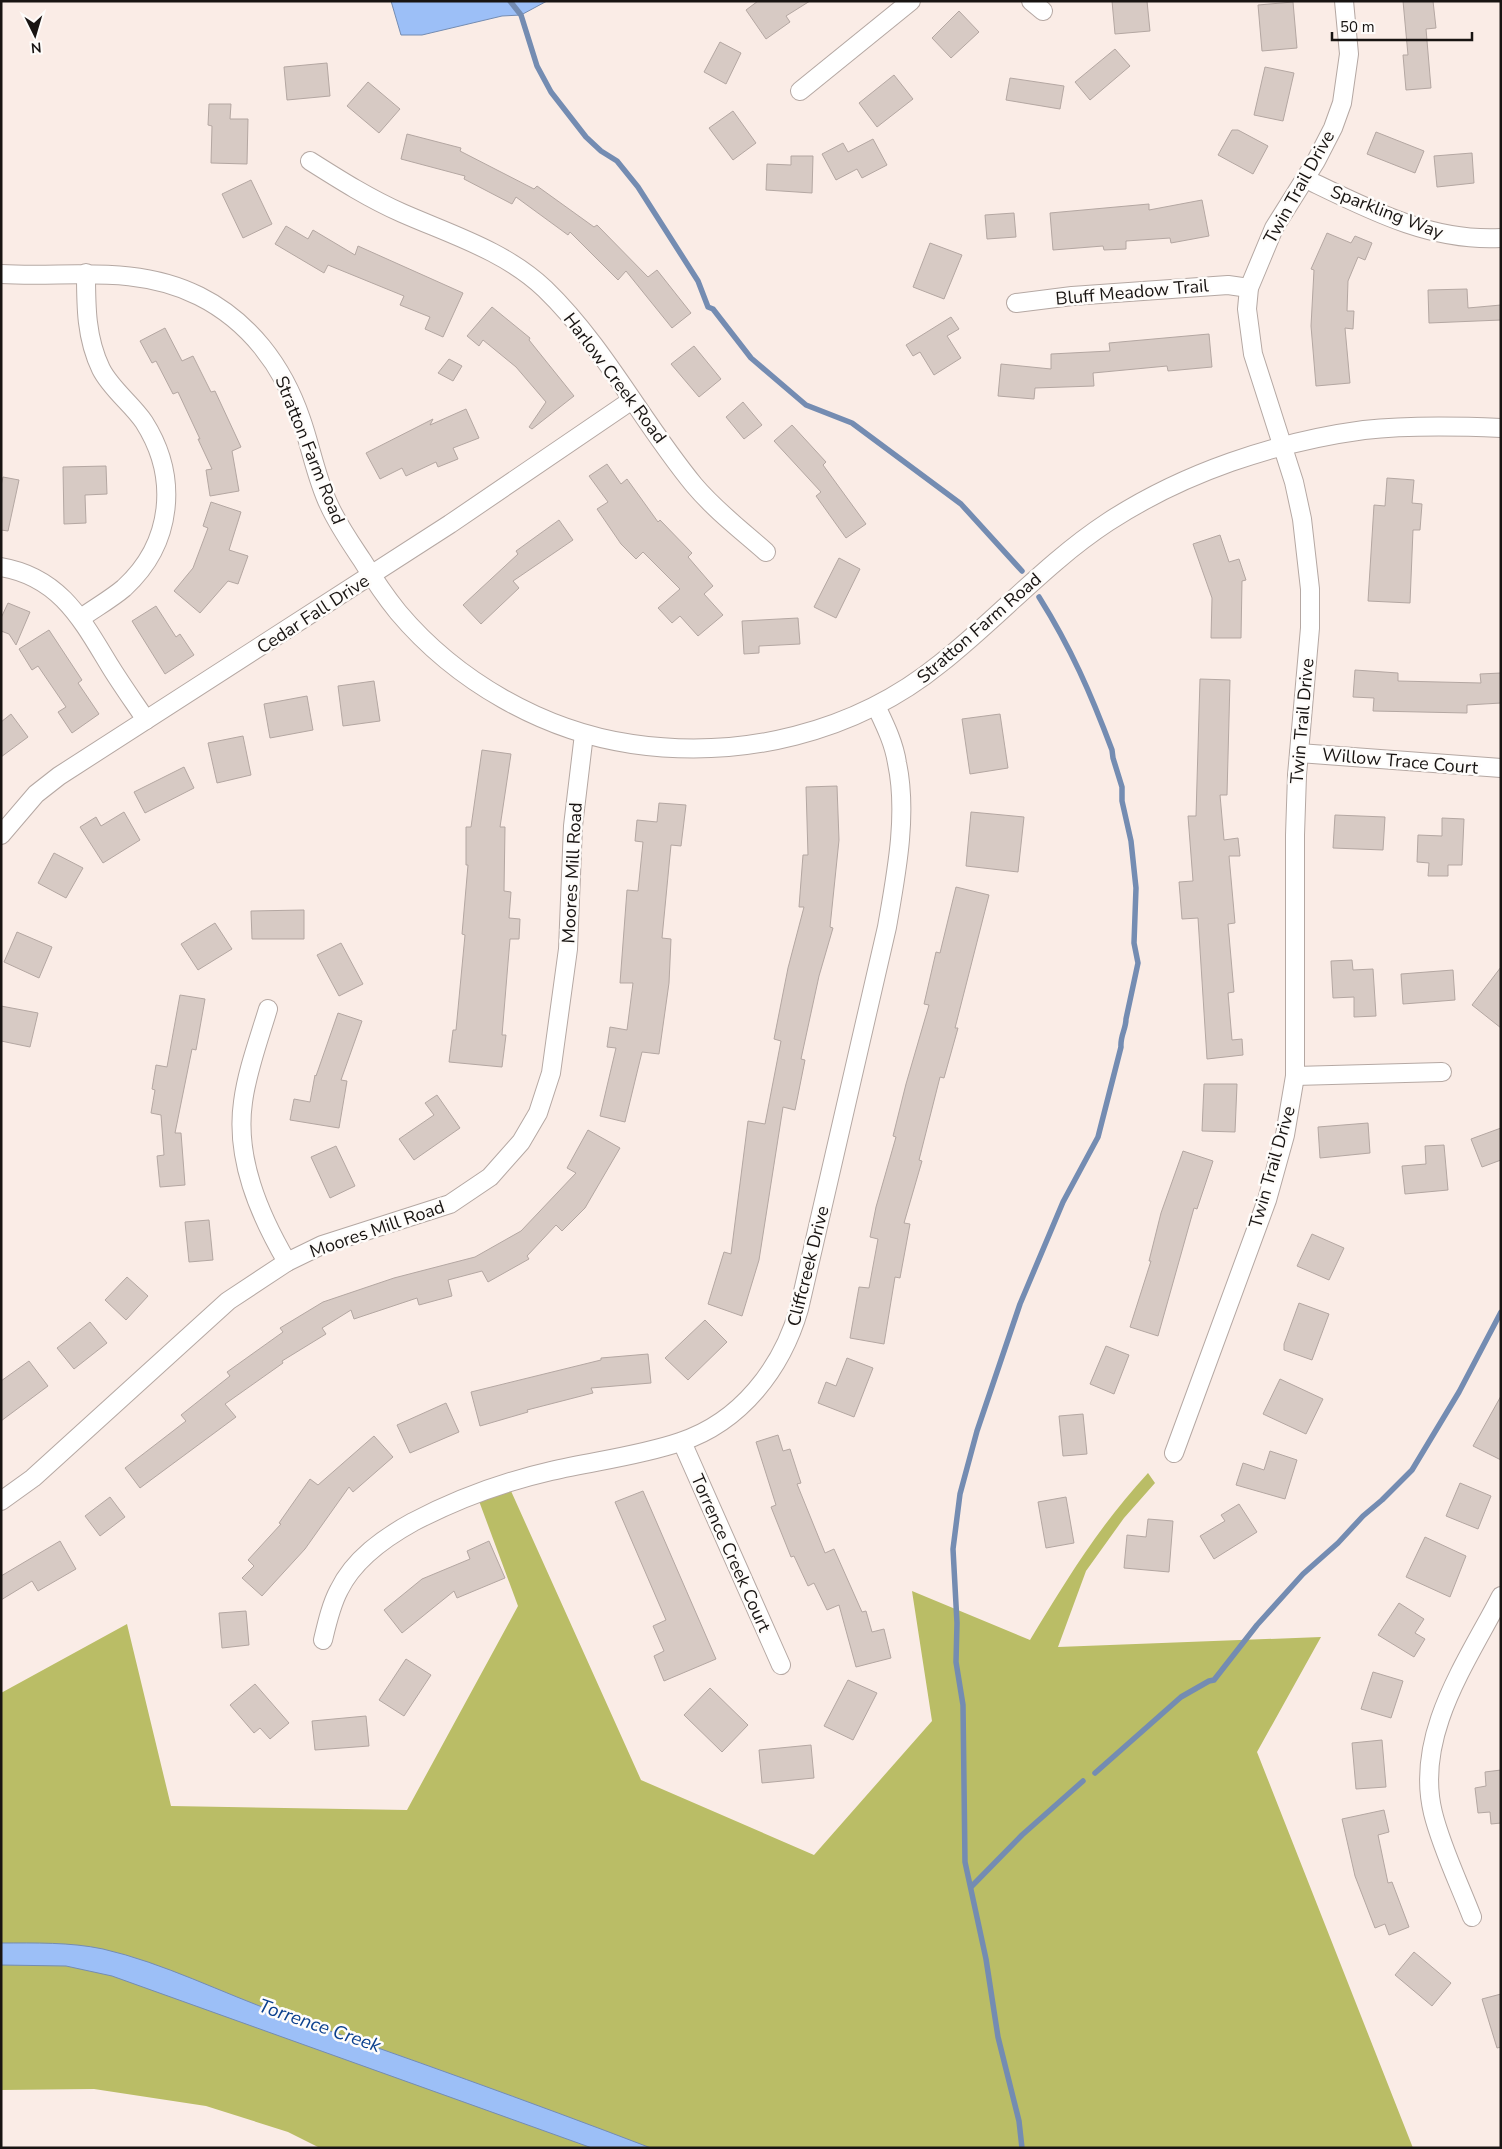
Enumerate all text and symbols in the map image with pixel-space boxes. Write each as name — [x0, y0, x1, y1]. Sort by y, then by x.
north arrow — [10, 10, 60, 60]
scale bar — [1332, 10, 1472, 42]
text: 50 m — [1340, 17, 1375, 37]
text: N — [30, 38, 42, 57]
street label: Twin Trail Drive — [1258, 126, 1340, 248]
street label: Sparkling Way — [1327, 179, 1448, 245]
street label: Bluff Meadow Trail — [1055, 273, 1210, 311]
street label: Harlow Creek Road — [558, 308, 672, 448]
street label: Stratton Farm Road — [269, 372, 351, 528]
street label: Stratton Farm Road — [912, 567, 1046, 689]
street label: Cedar Fall Drive — [252, 569, 374, 659]
street label: Twin Trail Drive — [1285, 657, 1319, 785]
street label: Willow Trace Court — [1321, 742, 1480, 780]
street label: Moores Mill Road — [556, 802, 588, 944]
street label: Twin Trail Drive — [1243, 1103, 1301, 1231]
street label: Moores Mill Road — [306, 1195, 448, 1263]
street label: Cliffcreek Drive — [781, 1203, 835, 1329]
street label: Torrence Creek Court — [685, 1470, 777, 1636]
water label: Torrence Creek — [255, 1993, 385, 2059]

